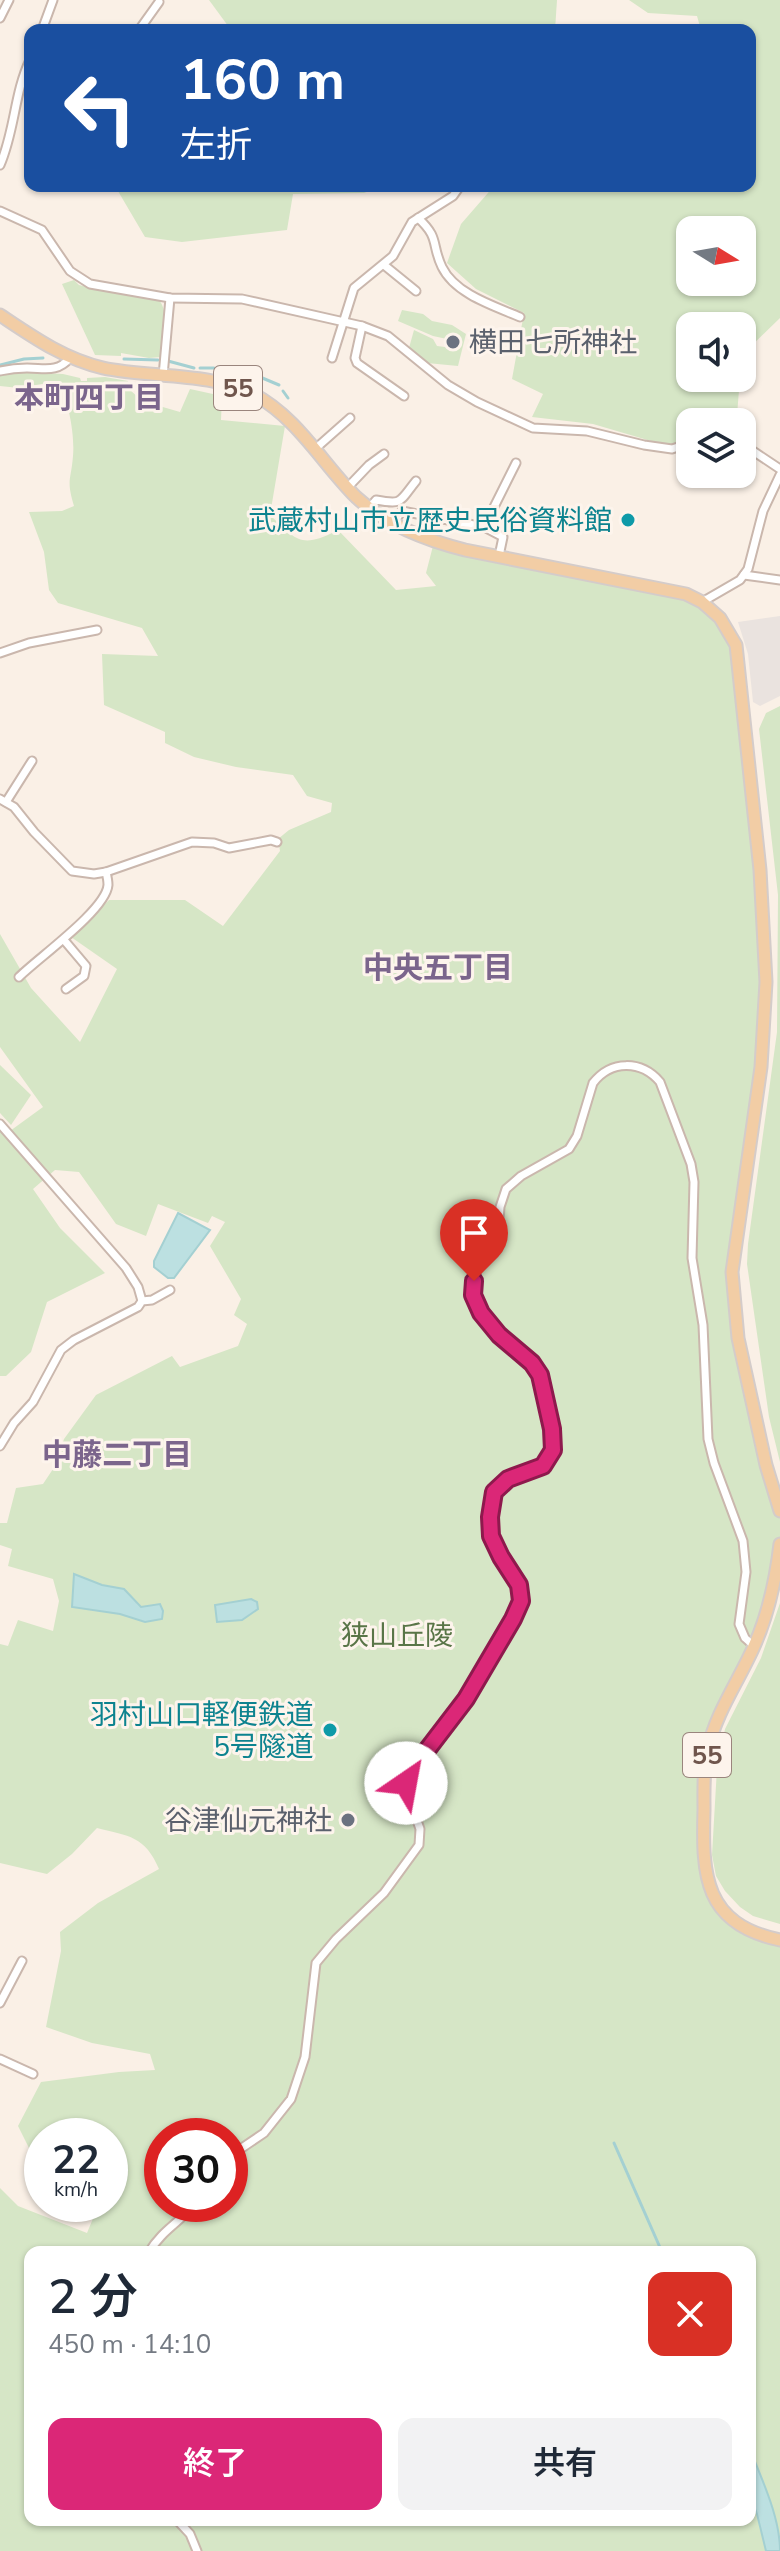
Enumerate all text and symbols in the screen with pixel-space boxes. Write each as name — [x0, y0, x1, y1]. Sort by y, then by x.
text: 160 m — [180, 42, 345, 119]
icon: left — [48, 56, 152, 160]
text: 左折 — [180, 121, 252, 170]
north arrow — [676, 216, 756, 296]
map controls — [676, 216, 756, 488]
button: sound — [676, 312, 756, 392]
place label: 横田七所神社 — [469, 324, 637, 362]
marker: 横田七所神社 — [444, 333, 462, 351]
road number: 55 — [214, 366, 262, 410]
district label: 本町四丁目 — [14, 378, 164, 419]
button: layers — [676, 408, 756, 488]
place label: 武蔵村山市立歴史民俗資料館 — [248, 502, 612, 540]
marker: 武蔵村山市立歴史民俗資料館 — [619, 511, 637, 529]
district label: 中央五丁目 — [363, 948, 513, 989]
pin — [440, 1199, 508, 1281]
icon: arrive — [452, 1211, 496, 1255]
district label: 中藤二丁目 — [42, 1435, 192, 1476]
park label: 狭山丘陵 — [341, 1617, 453, 1655]
place label: 羽村山口軽便鉄道 5号隧道 — [90, 1696, 314, 1766]
marker: 羽村山口軽便鉄道 5号隧道 — [321, 1721, 339, 1739]
road number: 55 — [683, 1733, 731, 1777]
position arrow — [364, 1741, 448, 1825]
place label: 谷津仙元神社 — [164, 1802, 332, 1840]
marker: 谷津仙元神社 — [339, 1811, 357, 1829]
speed limit sign: 30 — [144, 2118, 248, 2222]
text: 22 — [52, 2133, 100, 2187]
text: km/h — [54, 2176, 98, 2203]
text: 2 分 — [48, 2264, 137, 2330]
button: close — [648, 2272, 732, 2356]
text: 450 m · 14:10 — [48, 2327, 211, 2362]
button: 終了 — [48, 2418, 382, 2510]
button: 共有 — [398, 2418, 732, 2510]

